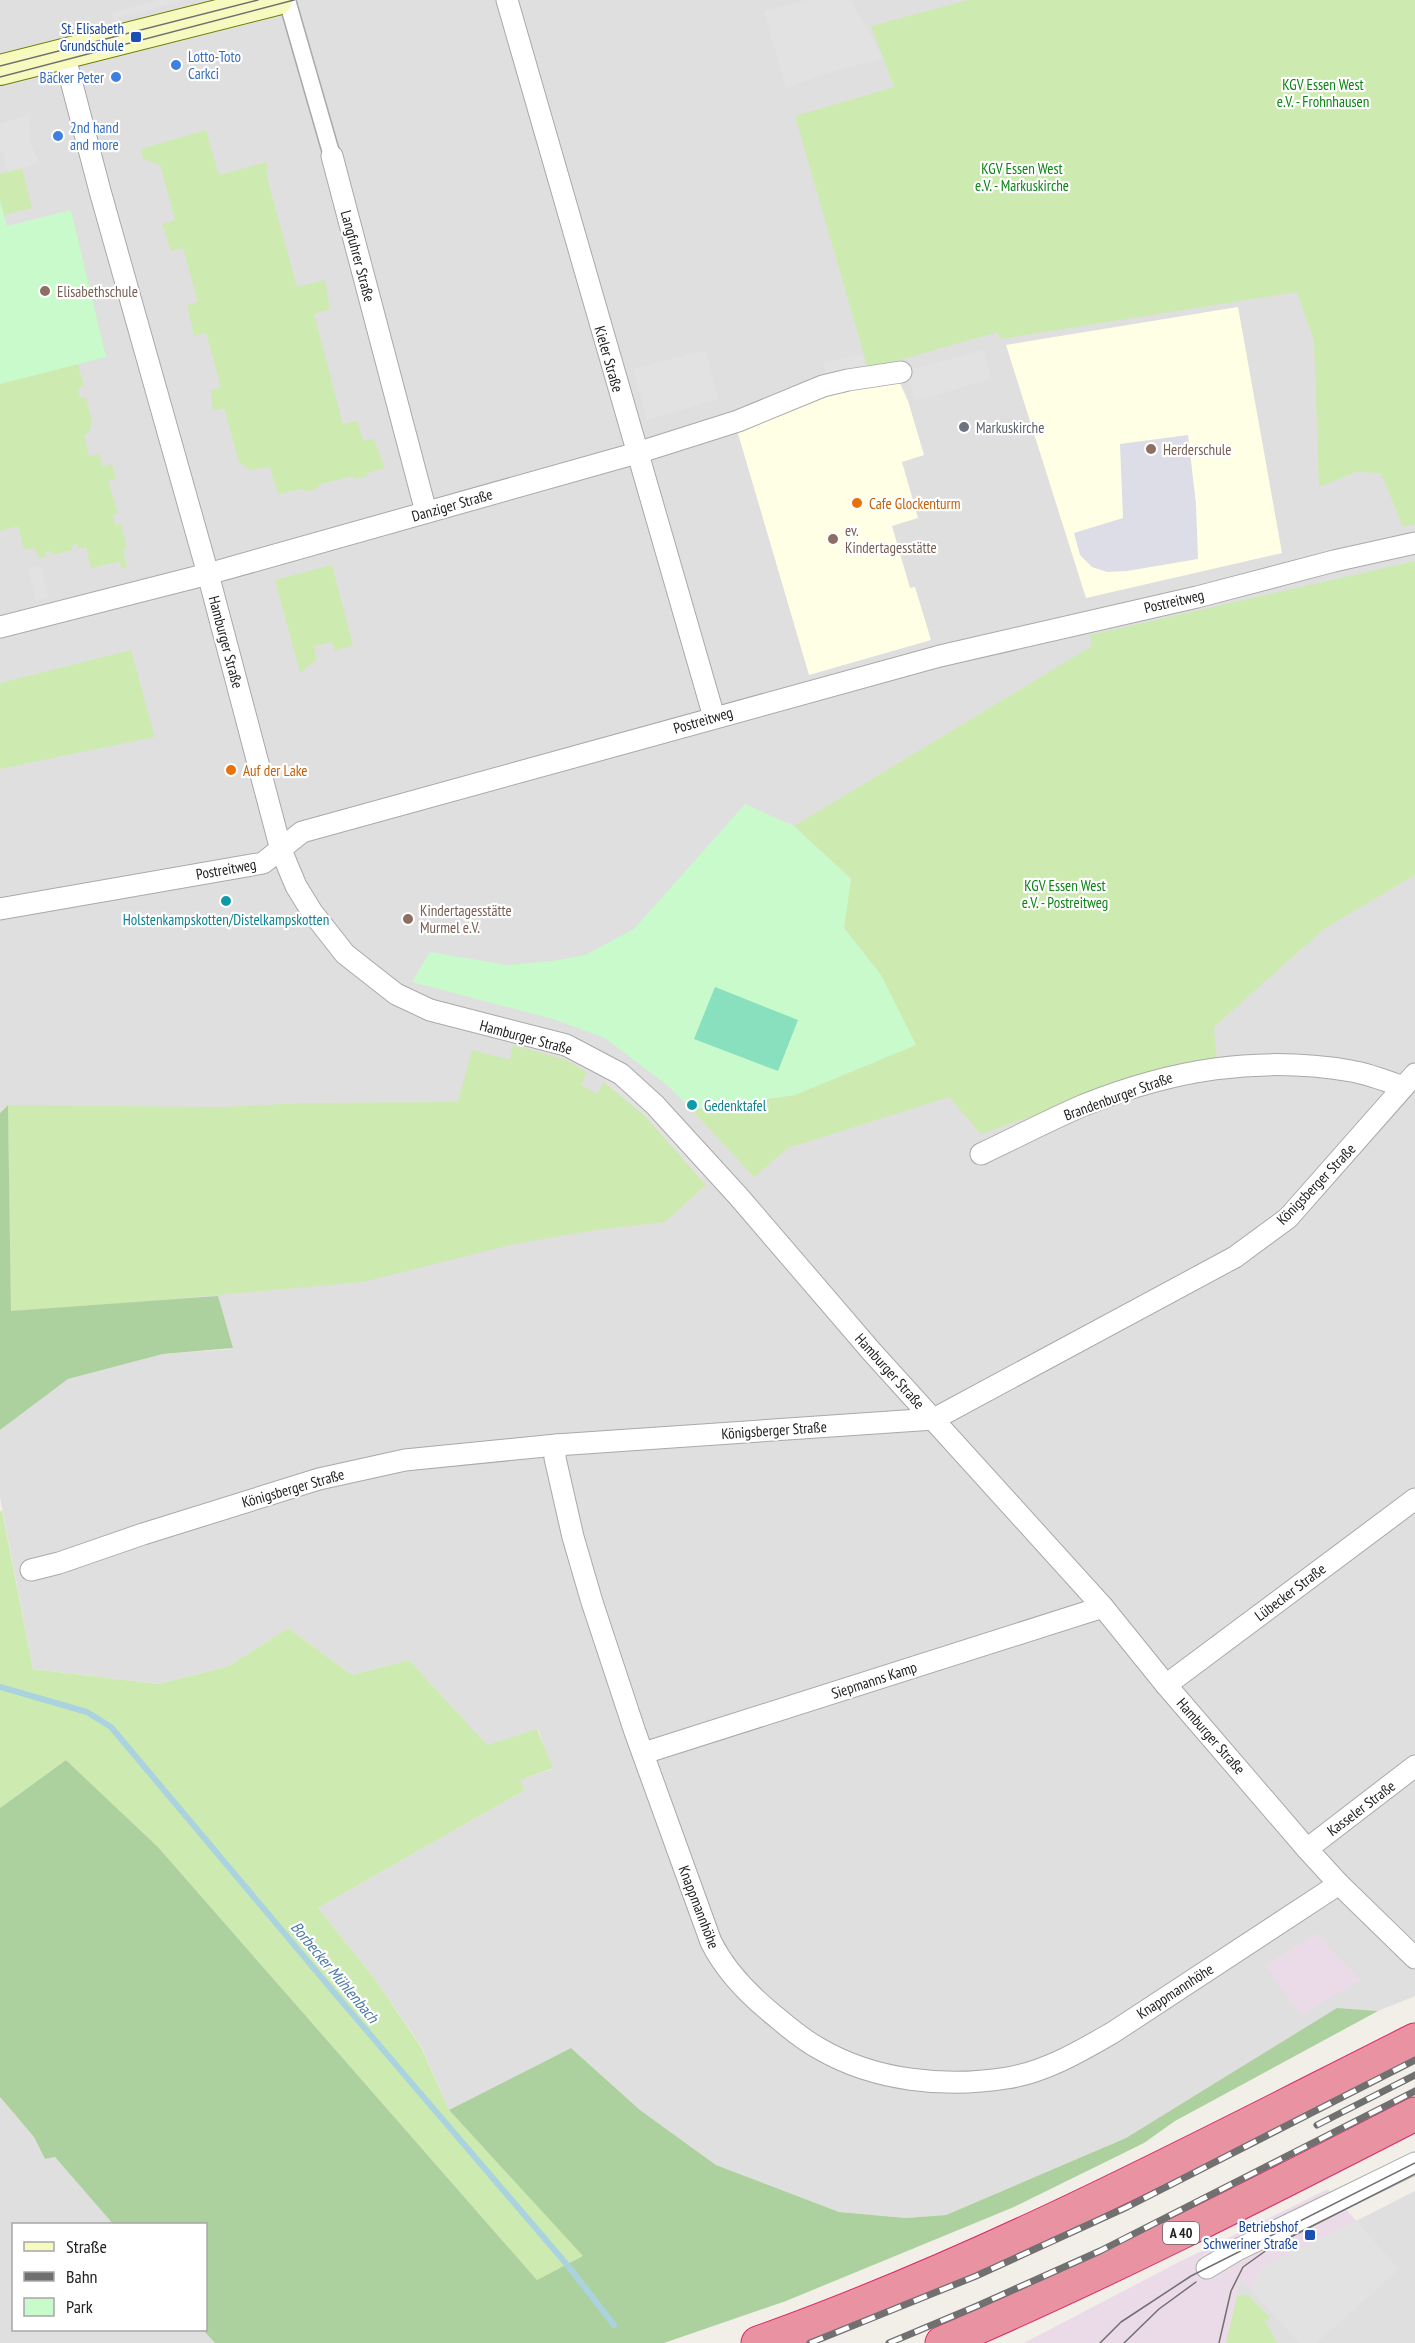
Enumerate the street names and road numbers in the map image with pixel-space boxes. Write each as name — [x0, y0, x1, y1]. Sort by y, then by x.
street label: Langfuhrer Straße — [337, 208, 379, 304]
street label: Kieler Straße — [590, 324, 628, 394]
street label: Danziger Straße — [409, 484, 495, 526]
street label: Postreitweg — [1142, 585, 1206, 617]
street label: Hamburger Straße — [205, 594, 247, 690]
street label: Postreitweg — [671, 702, 735, 738]
street label: Postreitweg — [194, 854, 258, 884]
street label: Hamburger Straße — [478, 1016, 574, 1058]
street label: Brandenburger Straße — [1061, 1068, 1175, 1124]
street label: Königsberger Straße — [1272, 1139, 1360, 1229]
street label: Hamburger Straße — [851, 1329, 929, 1413]
street label: Königsberger Straße — [721, 1417, 827, 1443]
street label: Königsberger Straße — [240, 1464, 346, 1512]
street label: Lübecker Straße — [1251, 1559, 1329, 1625]
street label: Siepmanns Kamp — [829, 1657, 919, 1703]
street label: Hamburger Straße — [1173, 1694, 1249, 1778]
street label: Kasseler Straße — [1323, 1776, 1399, 1840]
street label: Knappmannhöhe — [674, 1863, 724, 1951]
street label: Knappmannhöhe — [1133, 1959, 1217, 2023]
road number: A 40 — [1163, 2222, 1199, 2244]

